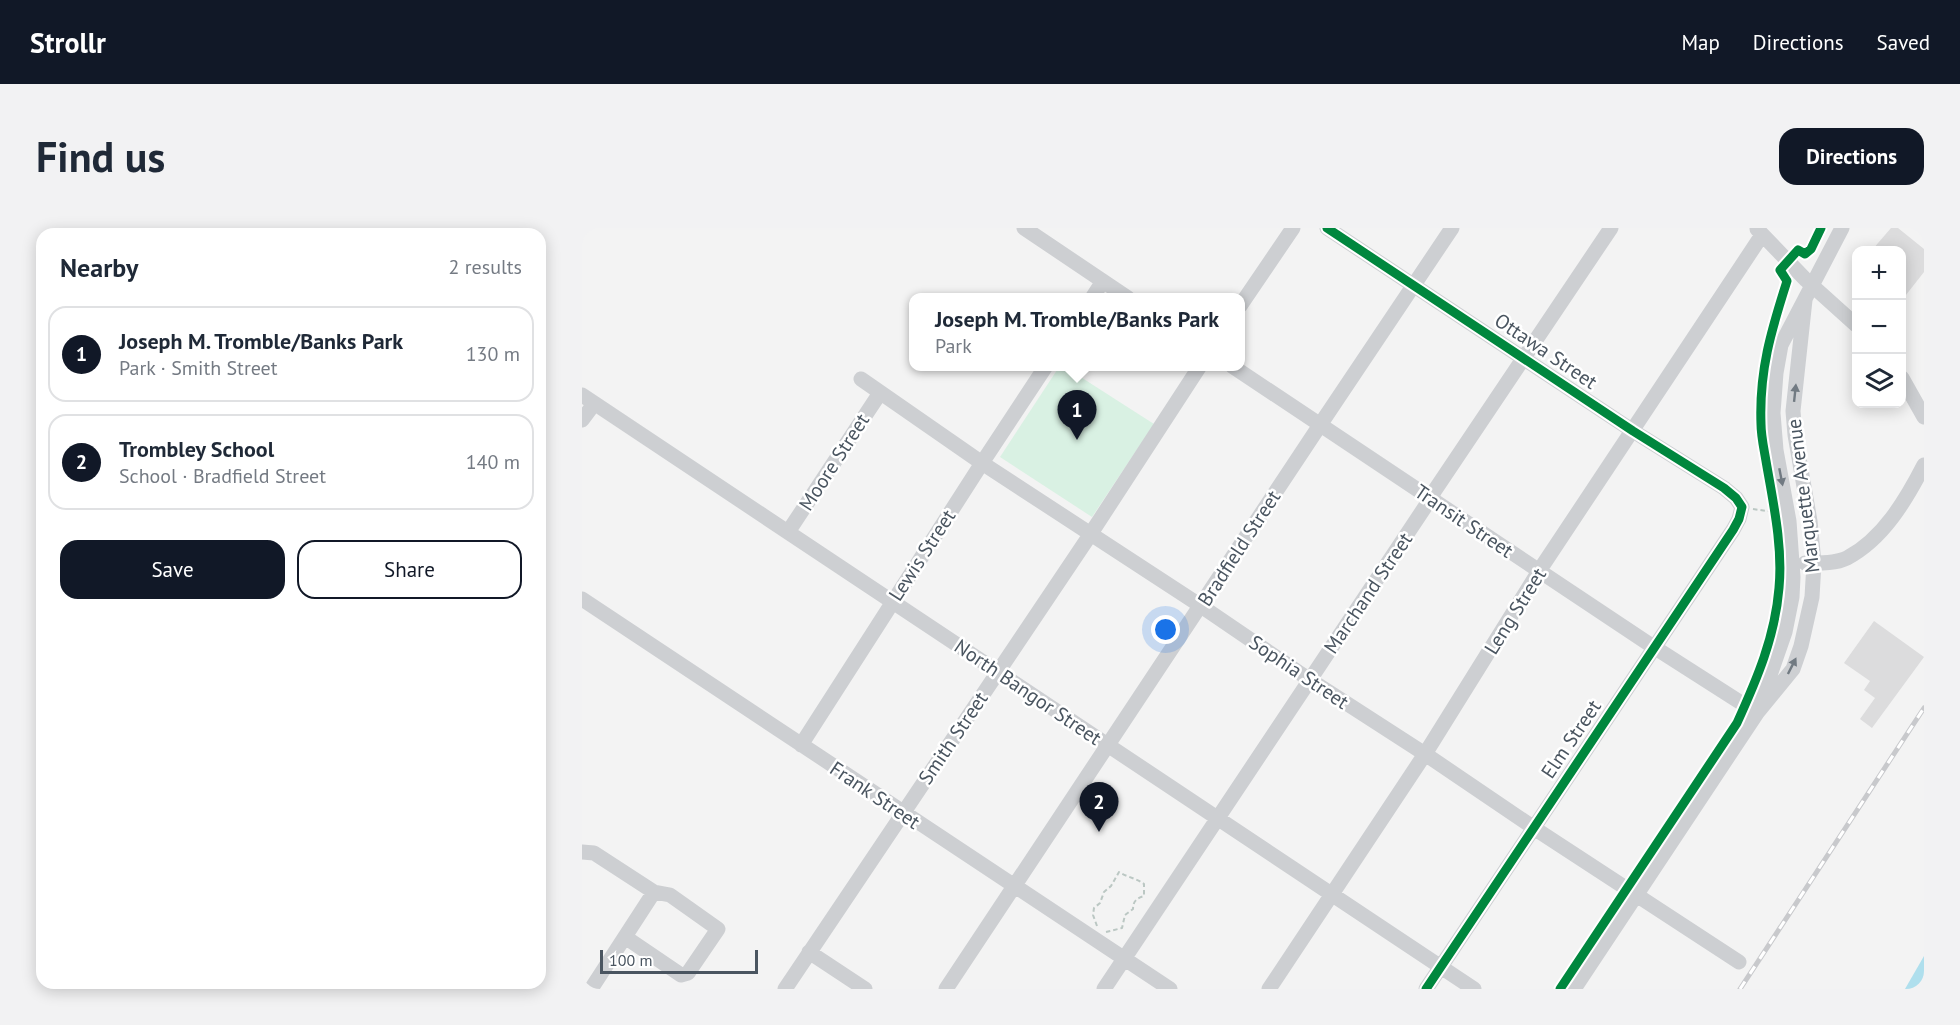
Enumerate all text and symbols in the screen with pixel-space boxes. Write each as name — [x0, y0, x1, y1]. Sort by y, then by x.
text: Strollr — [30, 24, 106, 61]
text: Map — [1681, 29, 1720, 56]
text: Directions — [1753, 29, 1844, 56]
text: Saved — [1877, 29, 1930, 56]
button: Directions — [1779, 128, 1924, 185]
text: Find us — [36, 129, 165, 184]
map controls — [1852, 246, 1906, 408]
button: + — [1852, 246, 1906, 300]
text: Nearby — [60, 251, 138, 284]
text: 2 results — [449, 254, 522, 280]
popup — [909, 293, 1245, 371]
button: − — [1852, 300, 1906, 354]
text: Joseph M. Tromble/Banks Park — [935, 305, 1219, 333]
street label: Ottawa Street — [1490, 307, 1602, 395]
text: Joseph M. Tromble/Banks Park — [119, 327, 403, 355]
text: Park — [935, 333, 972, 359]
text: 1 — [76, 341, 87, 367]
text: 130 m — [466, 341, 520, 367]
button: layers — [1852, 354, 1906, 408]
text: Park · Smith Street — [119, 355, 278, 381]
one-way arrow — [1790, 383, 1800, 402]
pin: 1 — [1058, 390, 1096, 440]
street label: Moore Street — [793, 408, 875, 515]
street label: Marquette Avenue — [1781, 418, 1825, 574]
text: Trombley School — [119, 435, 274, 463]
text: 2 — [76, 449, 87, 475]
text: 140 m — [466, 449, 520, 475]
text: School · Bradfield Street — [119, 463, 326, 489]
one-way arrow — [1777, 468, 1786, 487]
street label: Transit Street — [1410, 478, 1519, 564]
street label: Bradfield Street — [1192, 485, 1286, 611]
street label: Lewis Street — [883, 504, 961, 606]
street label: Marchand Street — [1318, 527, 1418, 659]
button: Save — [60, 540, 285, 599]
button: Share — [297, 540, 522, 599]
street label: Leng Street — [1478, 563, 1552, 659]
your location — [1151, 615, 1180, 644]
street label: Sophia Street — [1244, 629, 1354, 715]
street label: North Bangor Street — [949, 633, 1107, 751]
one-way arrow — [1788, 658, 1797, 675]
street label: Smith Street — [912, 686, 994, 789]
street label: Elm Street — [1535, 695, 1607, 783]
street label: Frank Street — [825, 755, 925, 835]
pin: 2 — [1080, 782, 1118, 832]
scale bar — [600, 947, 758, 974]
text: 100 m — [609, 950, 652, 970]

